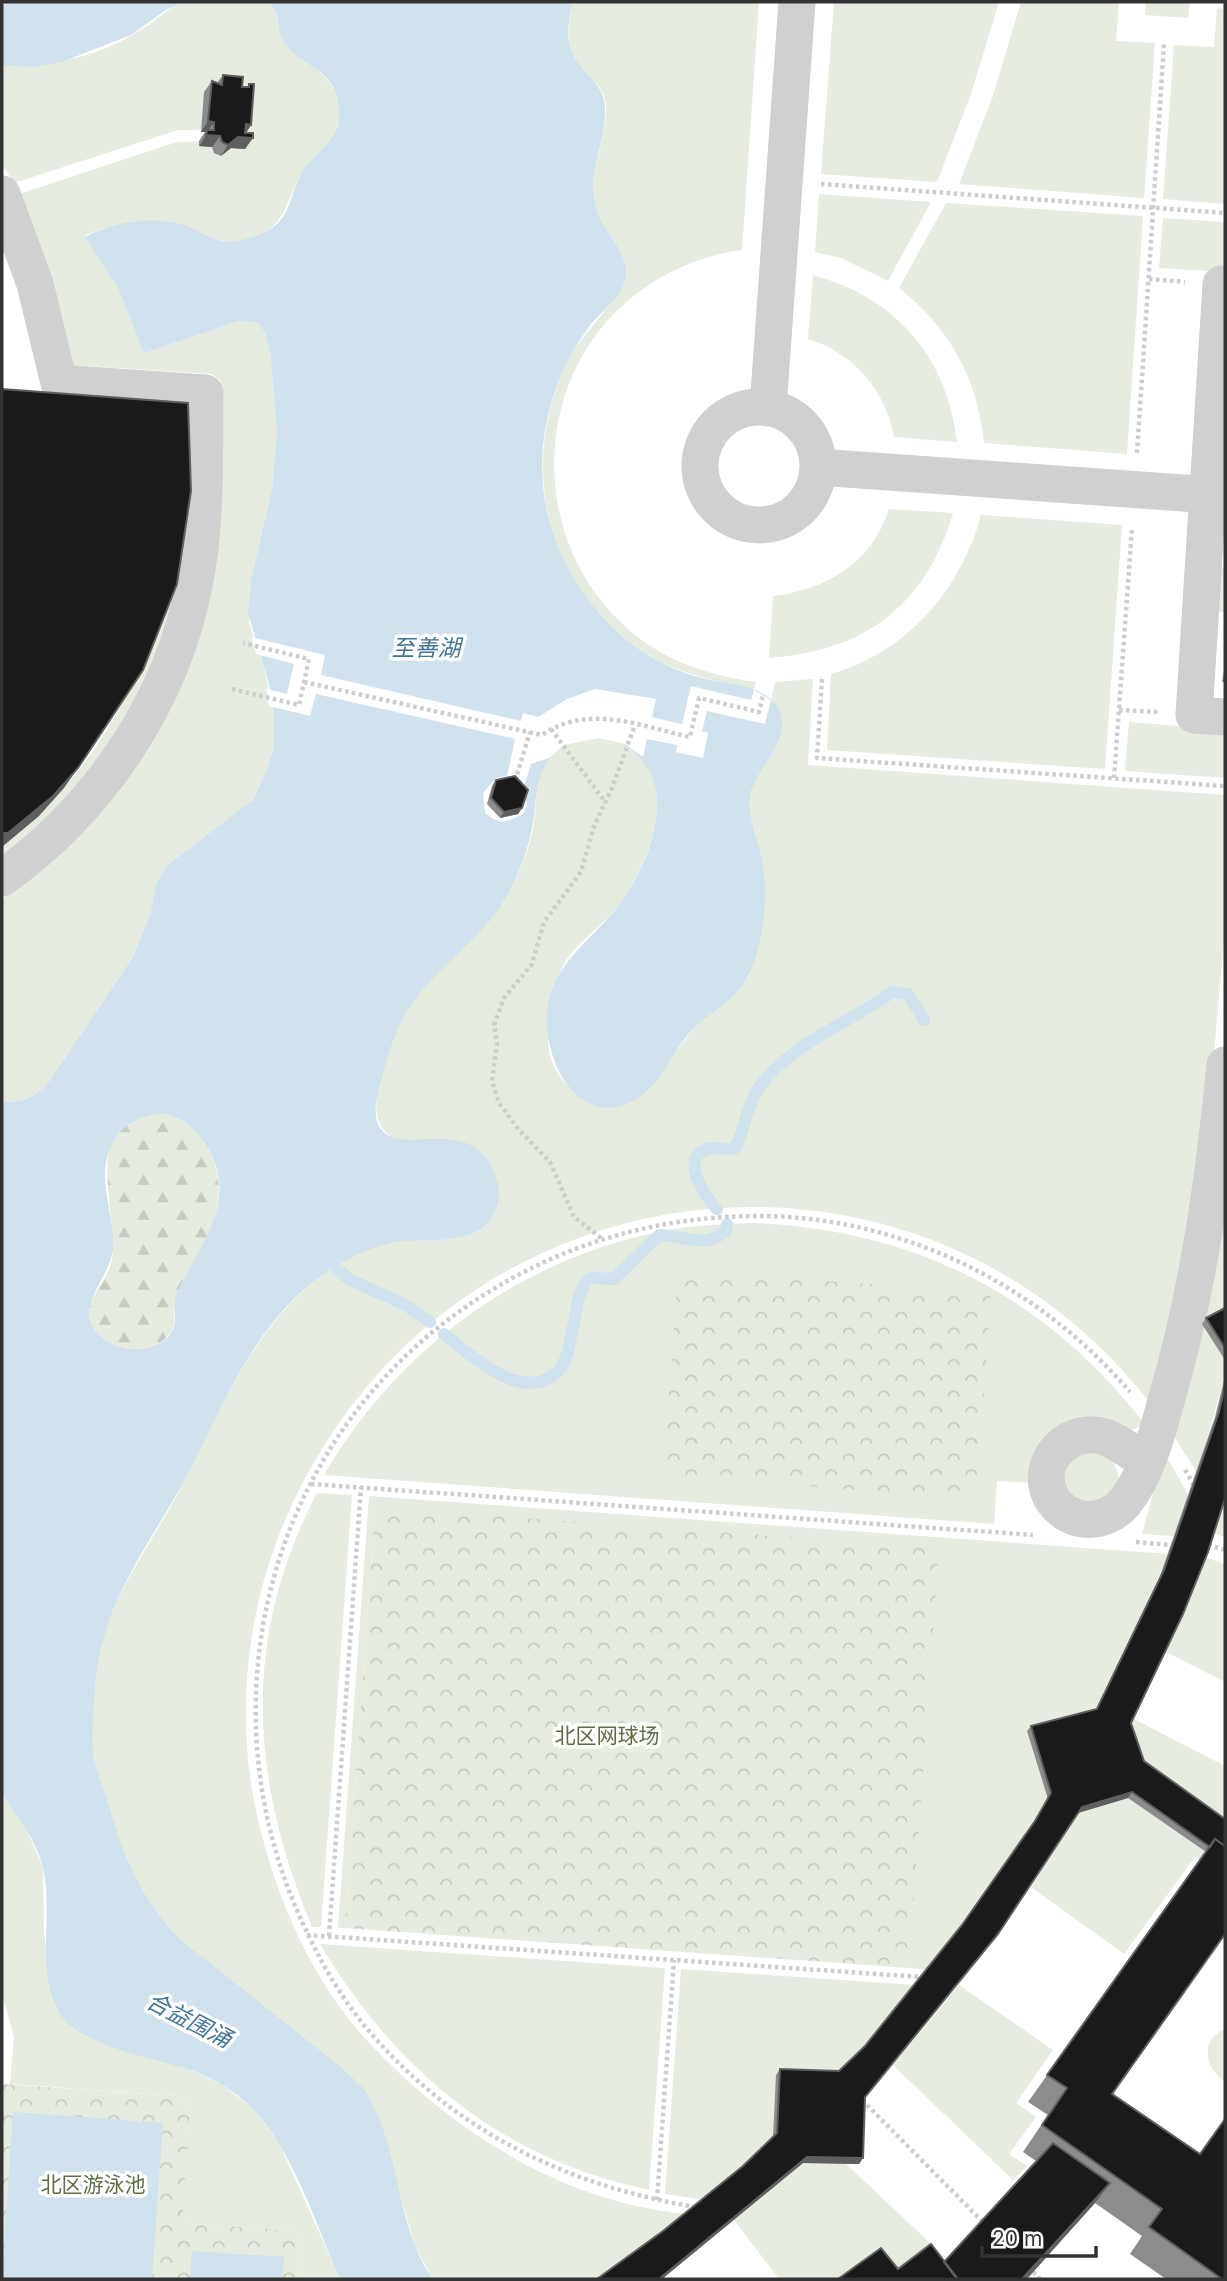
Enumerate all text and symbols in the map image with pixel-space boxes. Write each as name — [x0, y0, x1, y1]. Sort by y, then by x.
water label: 至善湖 — [392, 634, 464, 662]
park label: 北区网球场 — [555, 1723, 660, 1748]
water label: 合益围涌 — [142, 1987, 239, 2055]
park label: 北区游泳池 — [41, 2172, 146, 2197]
scale bar — [982, 2214, 1096, 2258]
text: 20 m — [992, 2226, 1042, 2251]

